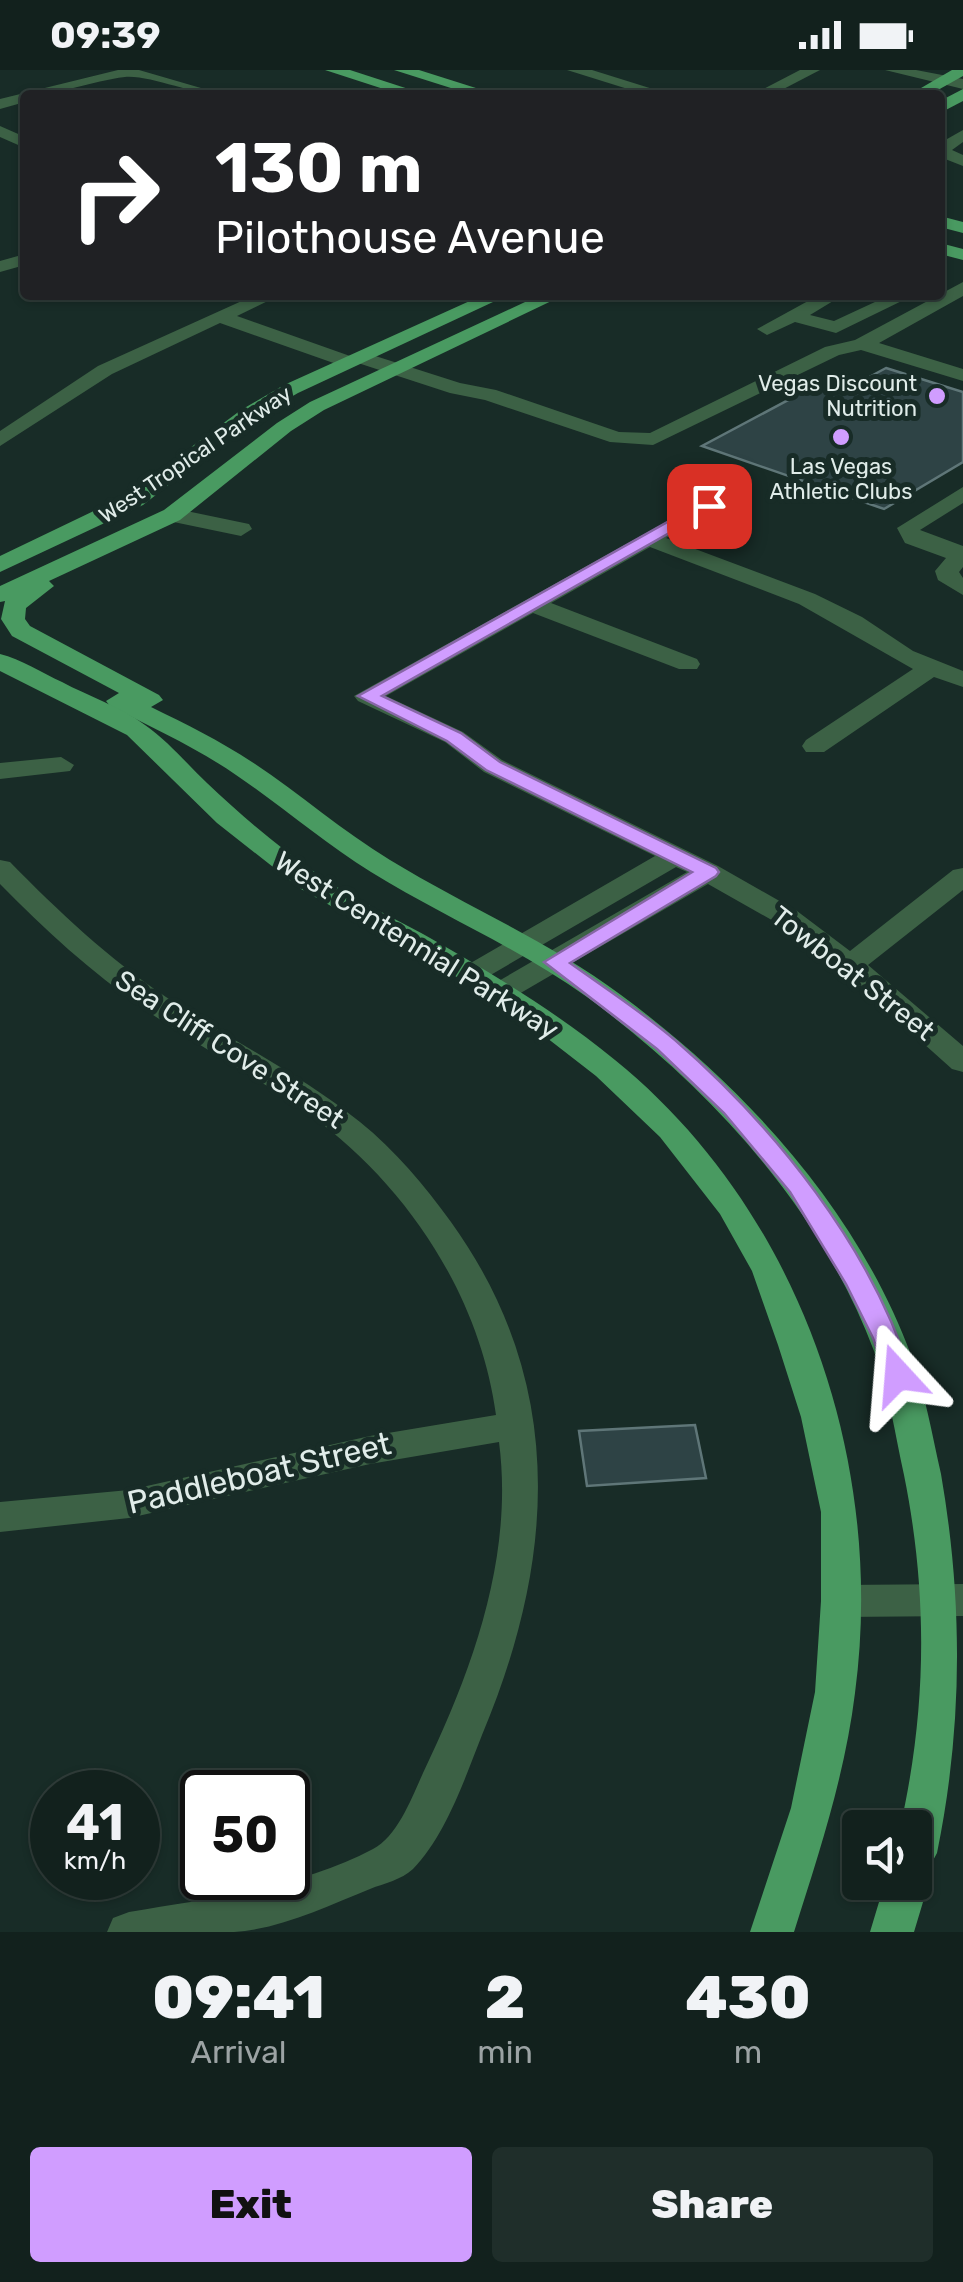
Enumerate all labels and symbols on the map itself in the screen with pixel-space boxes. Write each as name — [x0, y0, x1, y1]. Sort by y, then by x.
place label: Vegas Discount Nutrition — [758, 370, 917, 422]
street label: West Tropical Parkway — [94, 380, 297, 529]
marker: Vegas Discount Nutrition — [926, 385, 948, 407]
marker: Las Vegas Athletic Clubs — [830, 426, 852, 448]
place label: Las Vegas Athletic Clubs — [770, 453, 912, 505]
pin — [667, 464, 752, 549]
street label: West Centennial Parkway — [269, 845, 565, 1046]
street label: Towboat Street — [764, 899, 941, 1048]
street label: Sea Cliff Cove Street — [109, 963, 350, 1136]
position arrow — [846, 1323, 950, 1427]
street label: Paddleboat Street — [123, 1424, 395, 1522]
speed limit sign: 50 — [180, 1770, 310, 1900]

